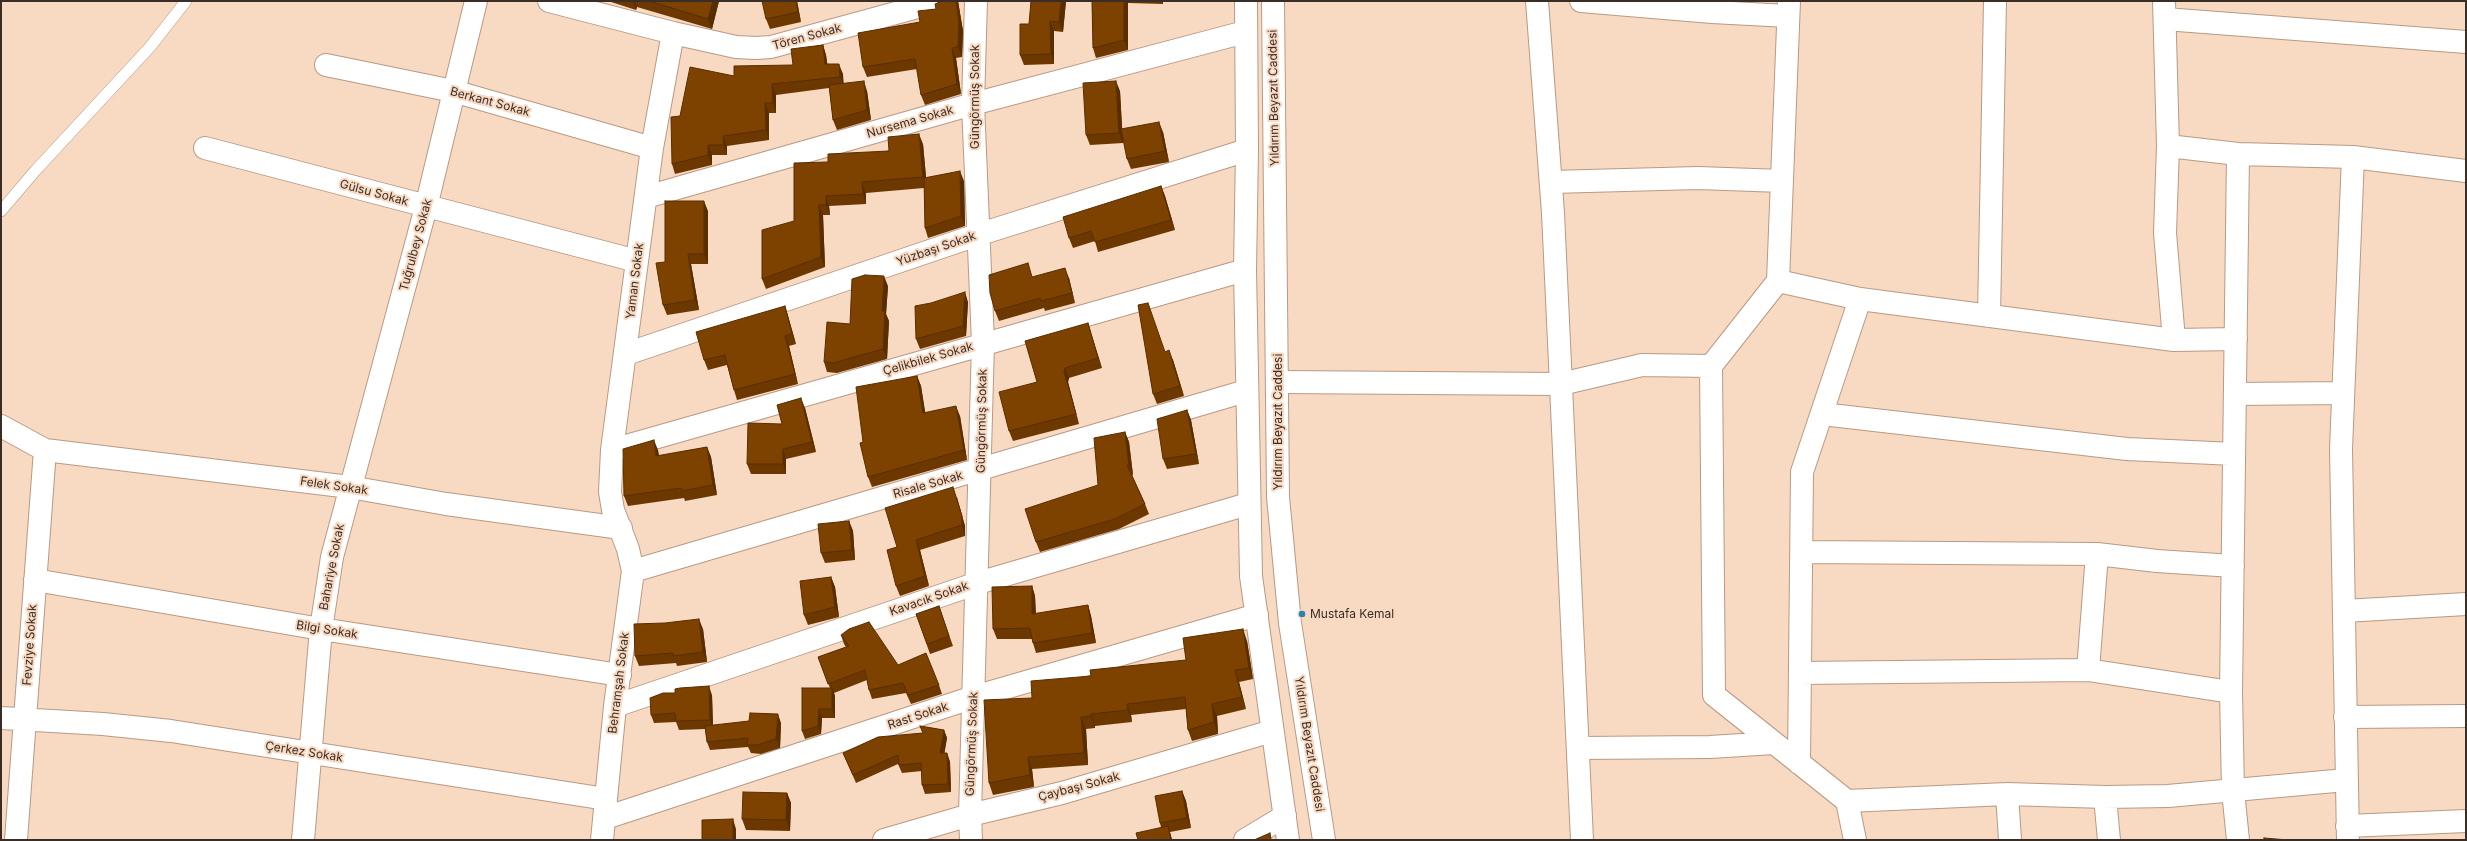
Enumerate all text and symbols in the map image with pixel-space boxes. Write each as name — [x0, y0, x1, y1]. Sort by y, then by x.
street label: Tören Sokak — [771, 21, 843, 53]
street label: Yıldırım Beyazıt Caddesi — [1266, 30, 1282, 166]
street label: Güngörmüş Sokak — [968, 45, 982, 149]
street label: Berkant Sokak — [448, 84, 532, 120]
street label: Nursema Sokak — [865, 103, 955, 141]
street label: Gülsu Sokak — [338, 177, 410, 209]
street label: Tuğrulbey Sokak — [397, 197, 435, 293]
street label: Yüzbaşı Sokak — [894, 229, 978, 269]
street label: Yaman Sokak — [623, 242, 647, 320]
street label: Çelikbilek Sokak — [881, 339, 975, 379]
street label: Yıldırım Beyazıt Caddesi — [1271, 354, 1285, 490]
street label: Güngörmüş Sokak — [974, 369, 990, 473]
street label: Risale Sokak — [892, 468, 964, 502]
street label: Felek Sokak — [299, 474, 369, 498]
street label: Bahariye Sokak — [317, 523, 347, 611]
street label: Kavacık Sokak — [888, 579, 970, 619]
street label: Fevziye Sokak — [20, 604, 40, 686]
place label: Mustafa Kemal — [1310, 607, 1394, 621]
marker: Mustafa Kemal — [1297, 609, 1307, 619]
street label: Bilgi Sokak — [295, 618, 359, 642]
street label: Behramşah Sokak — [606, 631, 632, 735]
street label: Yıldırım Beyazıt Caddesi — [1291, 675, 1327, 813]
street label: Güngörmüş Sokak — [963, 692, 981, 796]
street label: Rast Sokak — [886, 699, 950, 733]
street label: Çerkez Sokak — [264, 739, 344, 765]
street label: Çaybaşı Sokak — [1037, 769, 1121, 805]

